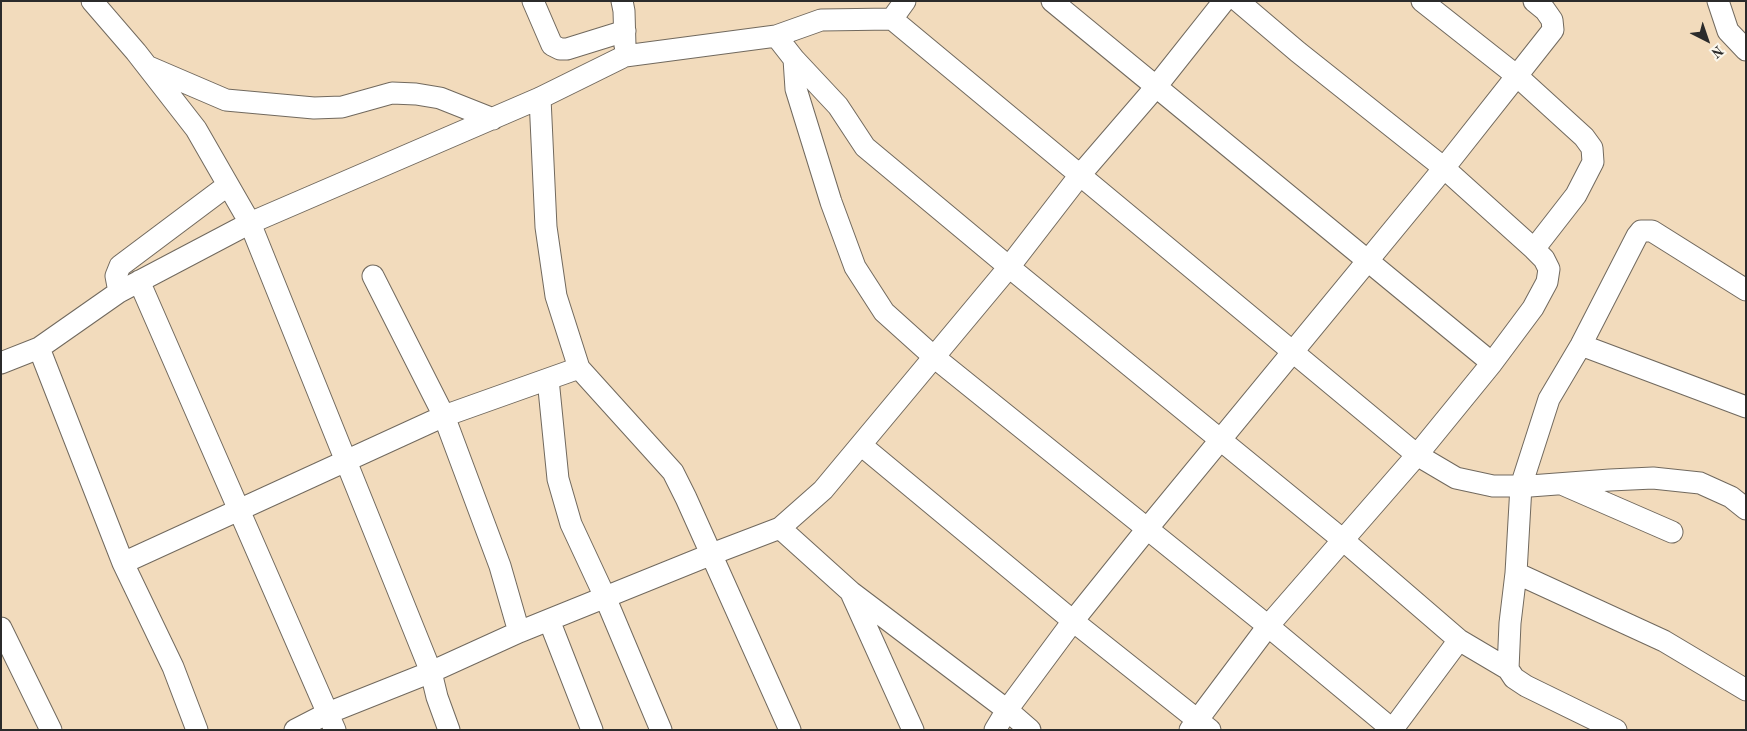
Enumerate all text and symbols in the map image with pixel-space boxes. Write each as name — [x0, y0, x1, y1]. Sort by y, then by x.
north arrow — [1682, 15, 1732, 65]
text: N — [1708, 43, 1725, 60]

